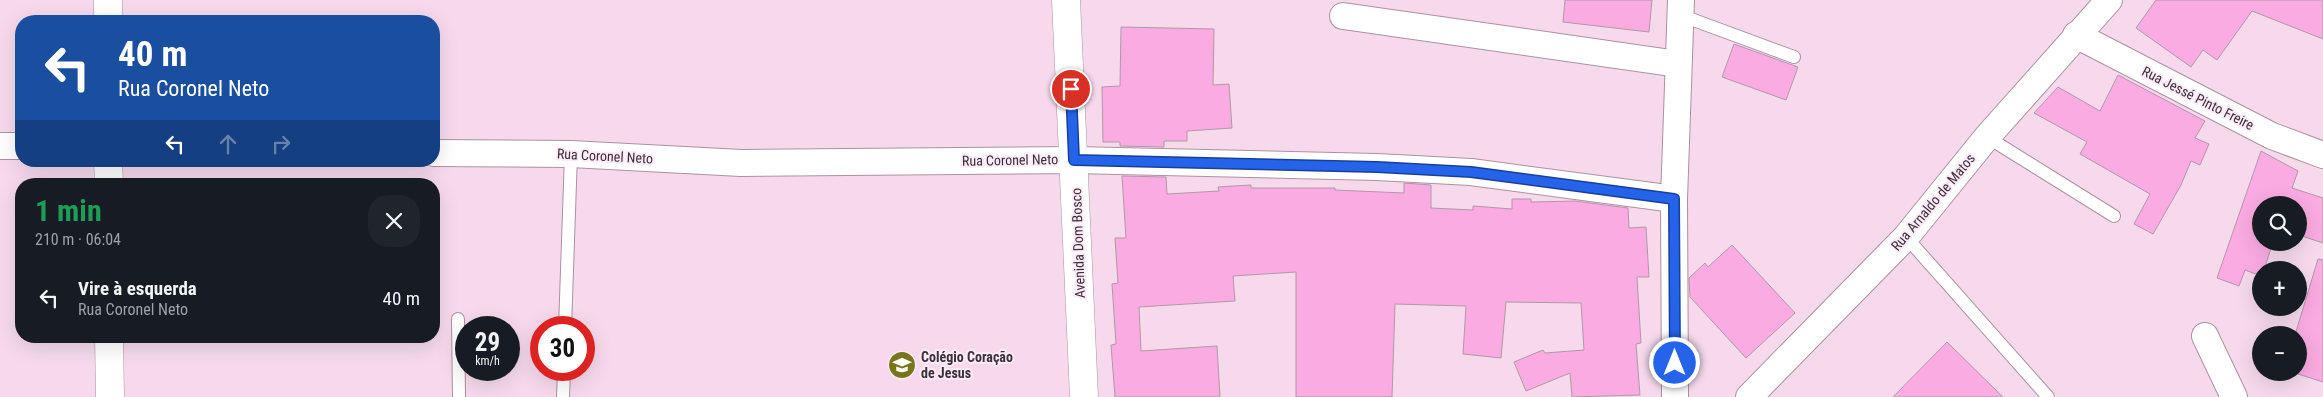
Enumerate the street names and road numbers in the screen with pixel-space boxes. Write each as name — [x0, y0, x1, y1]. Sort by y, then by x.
street label: Rua Jessé Pinto Freire — [2140, 63, 2257, 133]
street label: Rua Coronel Neto — [557, 145, 653, 167]
street label: Rua Arnaldo de Matos — [1888, 150, 1978, 254]
street label: Rua Coronel Neto — [962, 151, 1058, 169]
street label: Avenida Dom Bosco — [1068, 188, 1088, 298]

